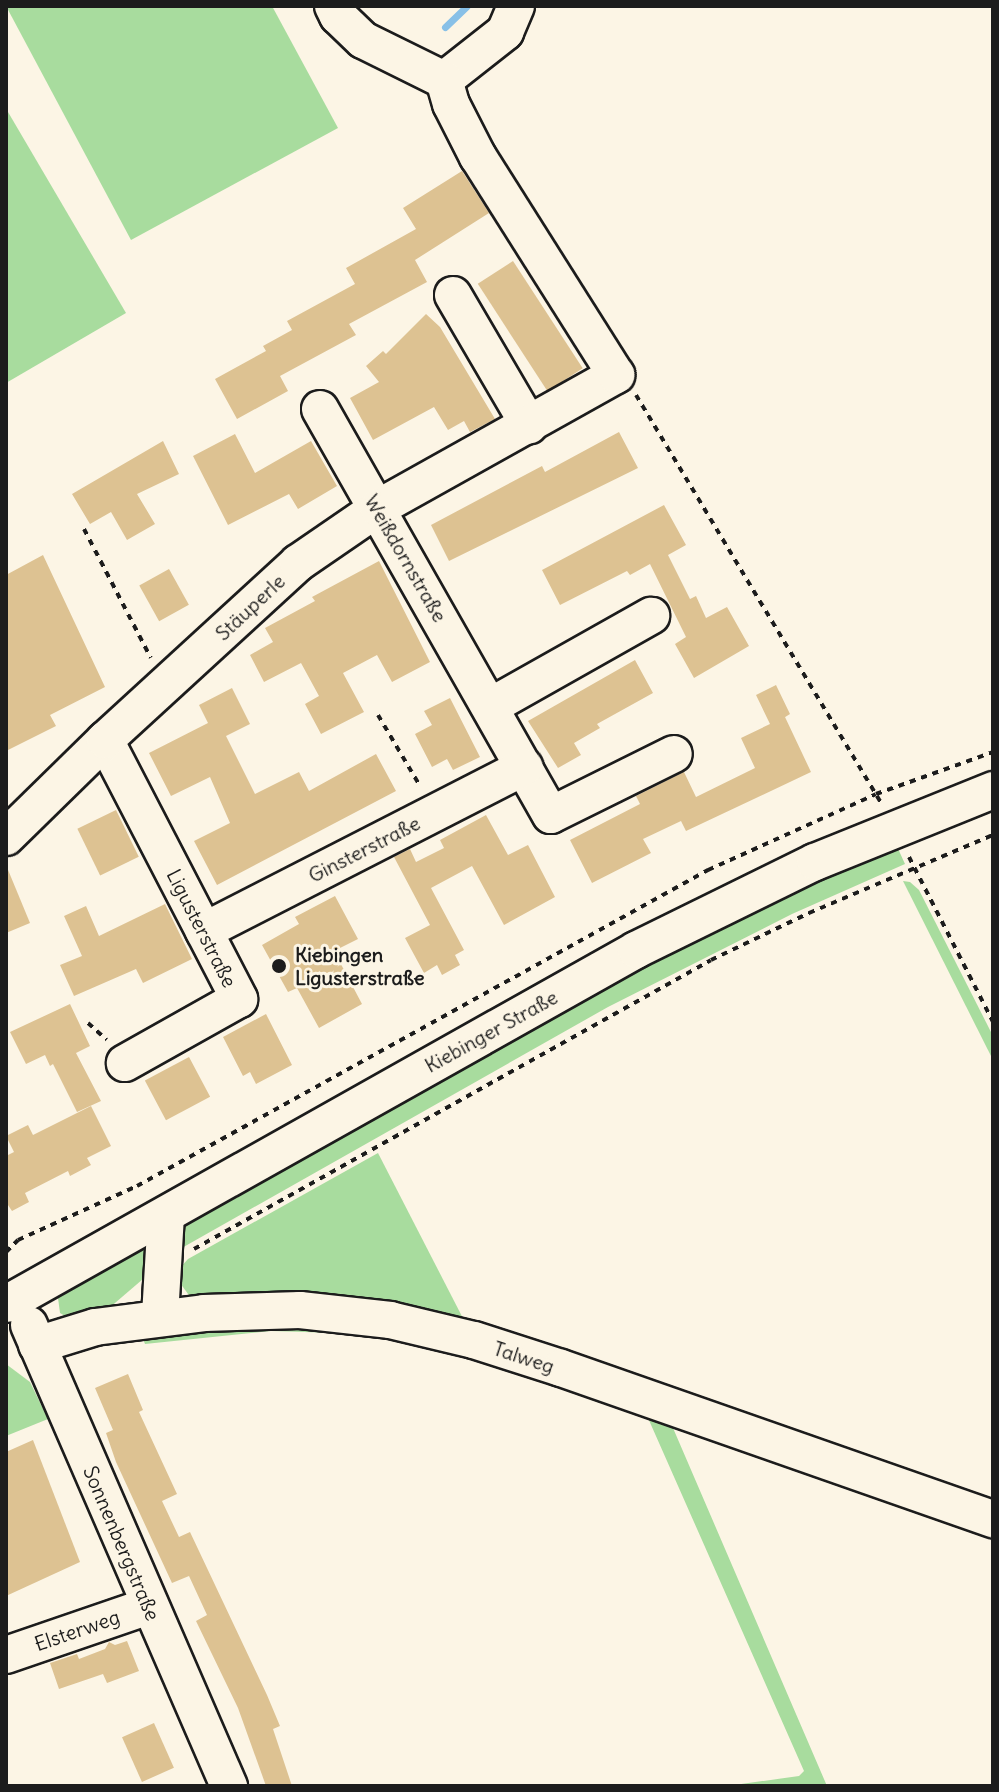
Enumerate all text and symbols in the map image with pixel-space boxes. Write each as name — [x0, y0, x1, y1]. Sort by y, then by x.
street label: Weißdornstraße — [360, 490, 452, 626]
street label: Stäuperle — [210, 569, 290, 645]
street label: Ginsterstraße — [304, 811, 424, 887]
street label: Ligusterstraße — [162, 865, 242, 991]
place label: Kiebingen Ligusterstraße — [295, 942, 425, 989]
marker: Kiebingen Ligusterstraße — [270, 957, 288, 975]
street label: Kiebinger Straße — [420, 985, 562, 1077]
street label: Talweg — [490, 1336, 558, 1378]
street label: Sonnenbergstraße — [79, 1462, 165, 1624]
street label: Elsterweg — [31, 1604, 123, 1656]

